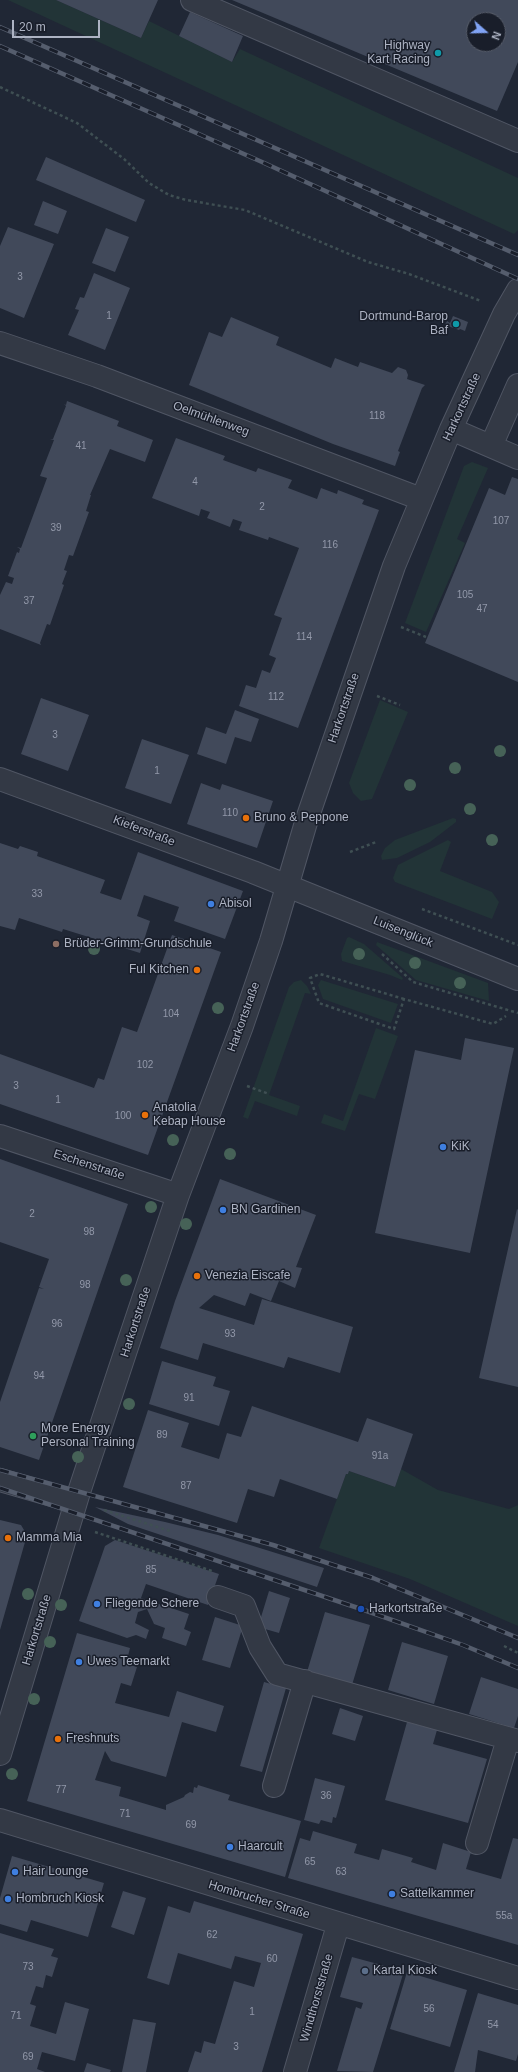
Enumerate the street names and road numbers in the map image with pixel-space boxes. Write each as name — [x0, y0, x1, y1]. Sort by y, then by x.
street label: Harkortstraße — [440, 371, 484, 443]
street label: Oelmühlenweg — [171, 399, 251, 439]
street label: Harkortstraße — [325, 671, 363, 745]
street label: Kieferstraße — [111, 813, 177, 849]
street label: Luisenglück — [371, 913, 435, 951]
street label: Harkortstraße — [225, 980, 263, 1054]
street label: Eschenstraße — [52, 1147, 126, 1183]
street label: Harkortstraße — [118, 1285, 154, 1359]
street label: Harkortstraße — [19, 1593, 55, 1667]
street label: Hombrucher Straße — [207, 1878, 311, 1922]
street label: Windthorststraße — [297, 1952, 337, 2044]

